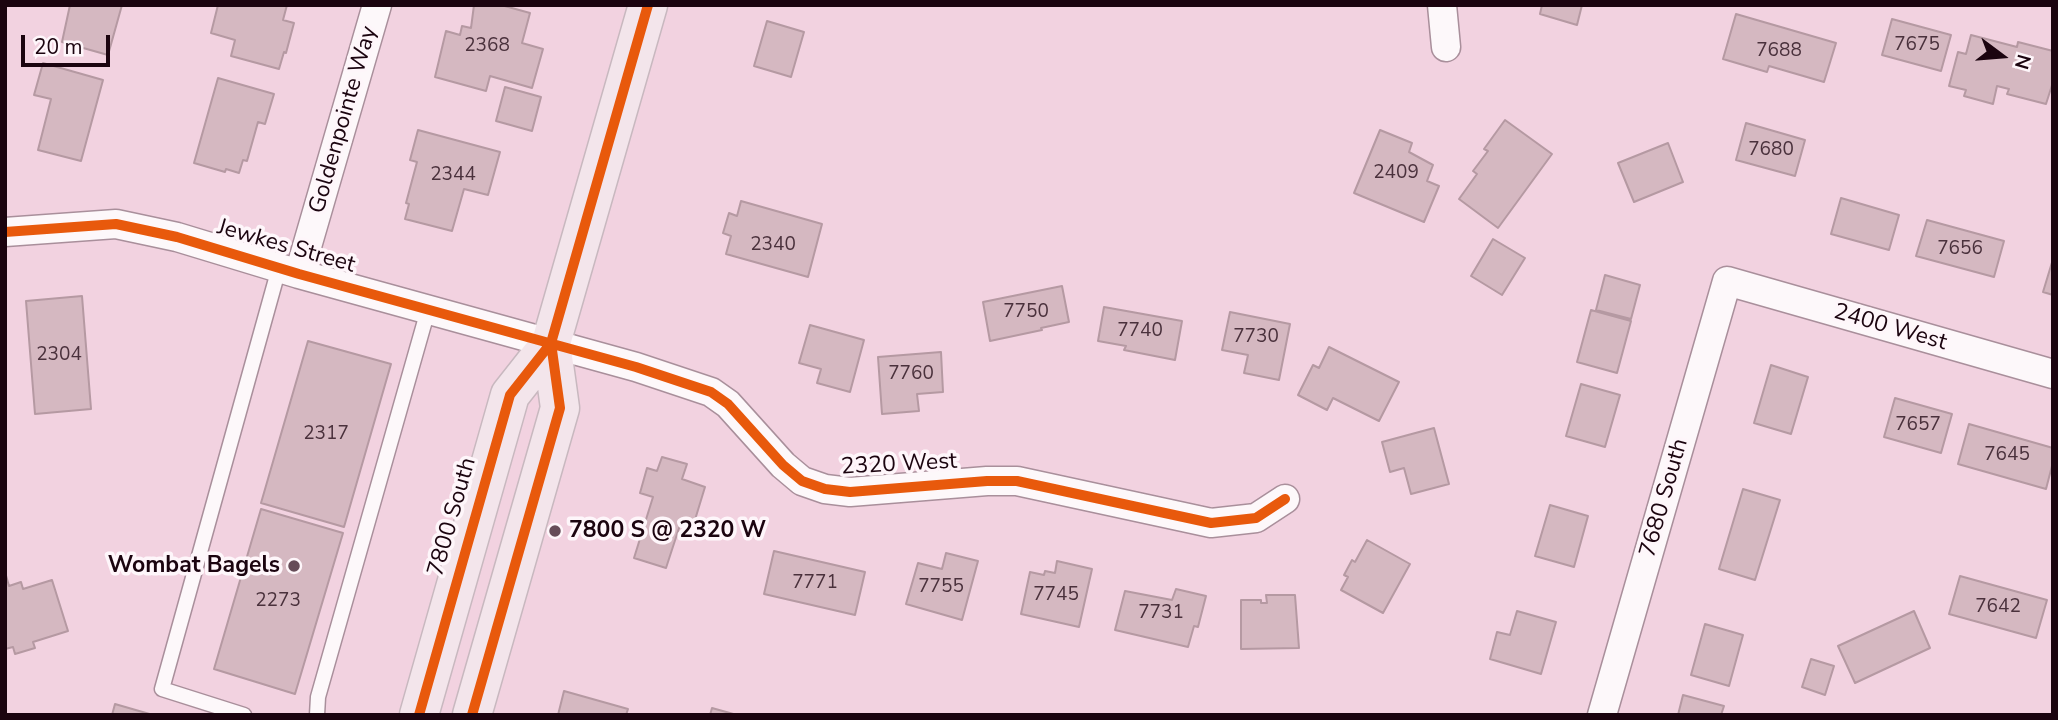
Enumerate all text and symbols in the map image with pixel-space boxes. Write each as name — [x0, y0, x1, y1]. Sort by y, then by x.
scale bar — [24, 21, 114, 65]
north arrow — [1967, 21, 2037, 91]
street label: Goldenpointe Way — [304, 23, 384, 217]
text: 20 m — [34, 33, 83, 61]
house number: 7675 — [1894, 34, 1940, 56]
house number: 2368 — [464, 35, 510, 57]
house number: 7688 — [1756, 40, 1802, 62]
text: N — [2008, 51, 2037, 72]
house number: 7680 — [1748, 139, 1794, 161]
house number: 2409 — [1373, 162, 1419, 184]
house number: 2344 — [430, 164, 476, 186]
street label: Jewkes Street — [214, 214, 358, 280]
house number: 2340 — [750, 234, 796, 256]
house number: 7656 — [1937, 238, 1983, 260]
street label: 2400 West — [1830, 299, 1950, 357]
house number: 7750 — [1003, 301, 1049, 323]
house number: 7740 — [1117, 320, 1163, 342]
house number: 7730 — [1233, 326, 1279, 348]
house number: 2304 — [36, 344, 82, 366]
house number: 7760 — [888, 363, 934, 385]
house number: 7657 — [1895, 414, 1941, 436]
house number: 2317 — [303, 423, 349, 445]
street label: 7680 South — [1635, 436, 1695, 560]
house number: 7645 — [1984, 444, 2030, 466]
street label: 2320 West — [840, 448, 958, 482]
street label: 7800 South — [423, 455, 483, 579]
place label: 7800 S @ 2320 W — [569, 517, 766, 545]
marker: 7800 S @ 2320 W — [547, 523, 563, 539]
place label: Wombat Bagels — [108, 552, 280, 580]
marker: Wombat Bagels — [286, 558, 302, 574]
house number: 7771 — [792, 572, 838, 594]
house number: 7755 — [918, 576, 964, 598]
house number: 7745 — [1033, 584, 1079, 606]
house number: 2273 — [255, 590, 301, 612]
house number: 7642 — [1975, 596, 2021, 618]
house number: 7731 — [1138, 602, 1184, 624]

